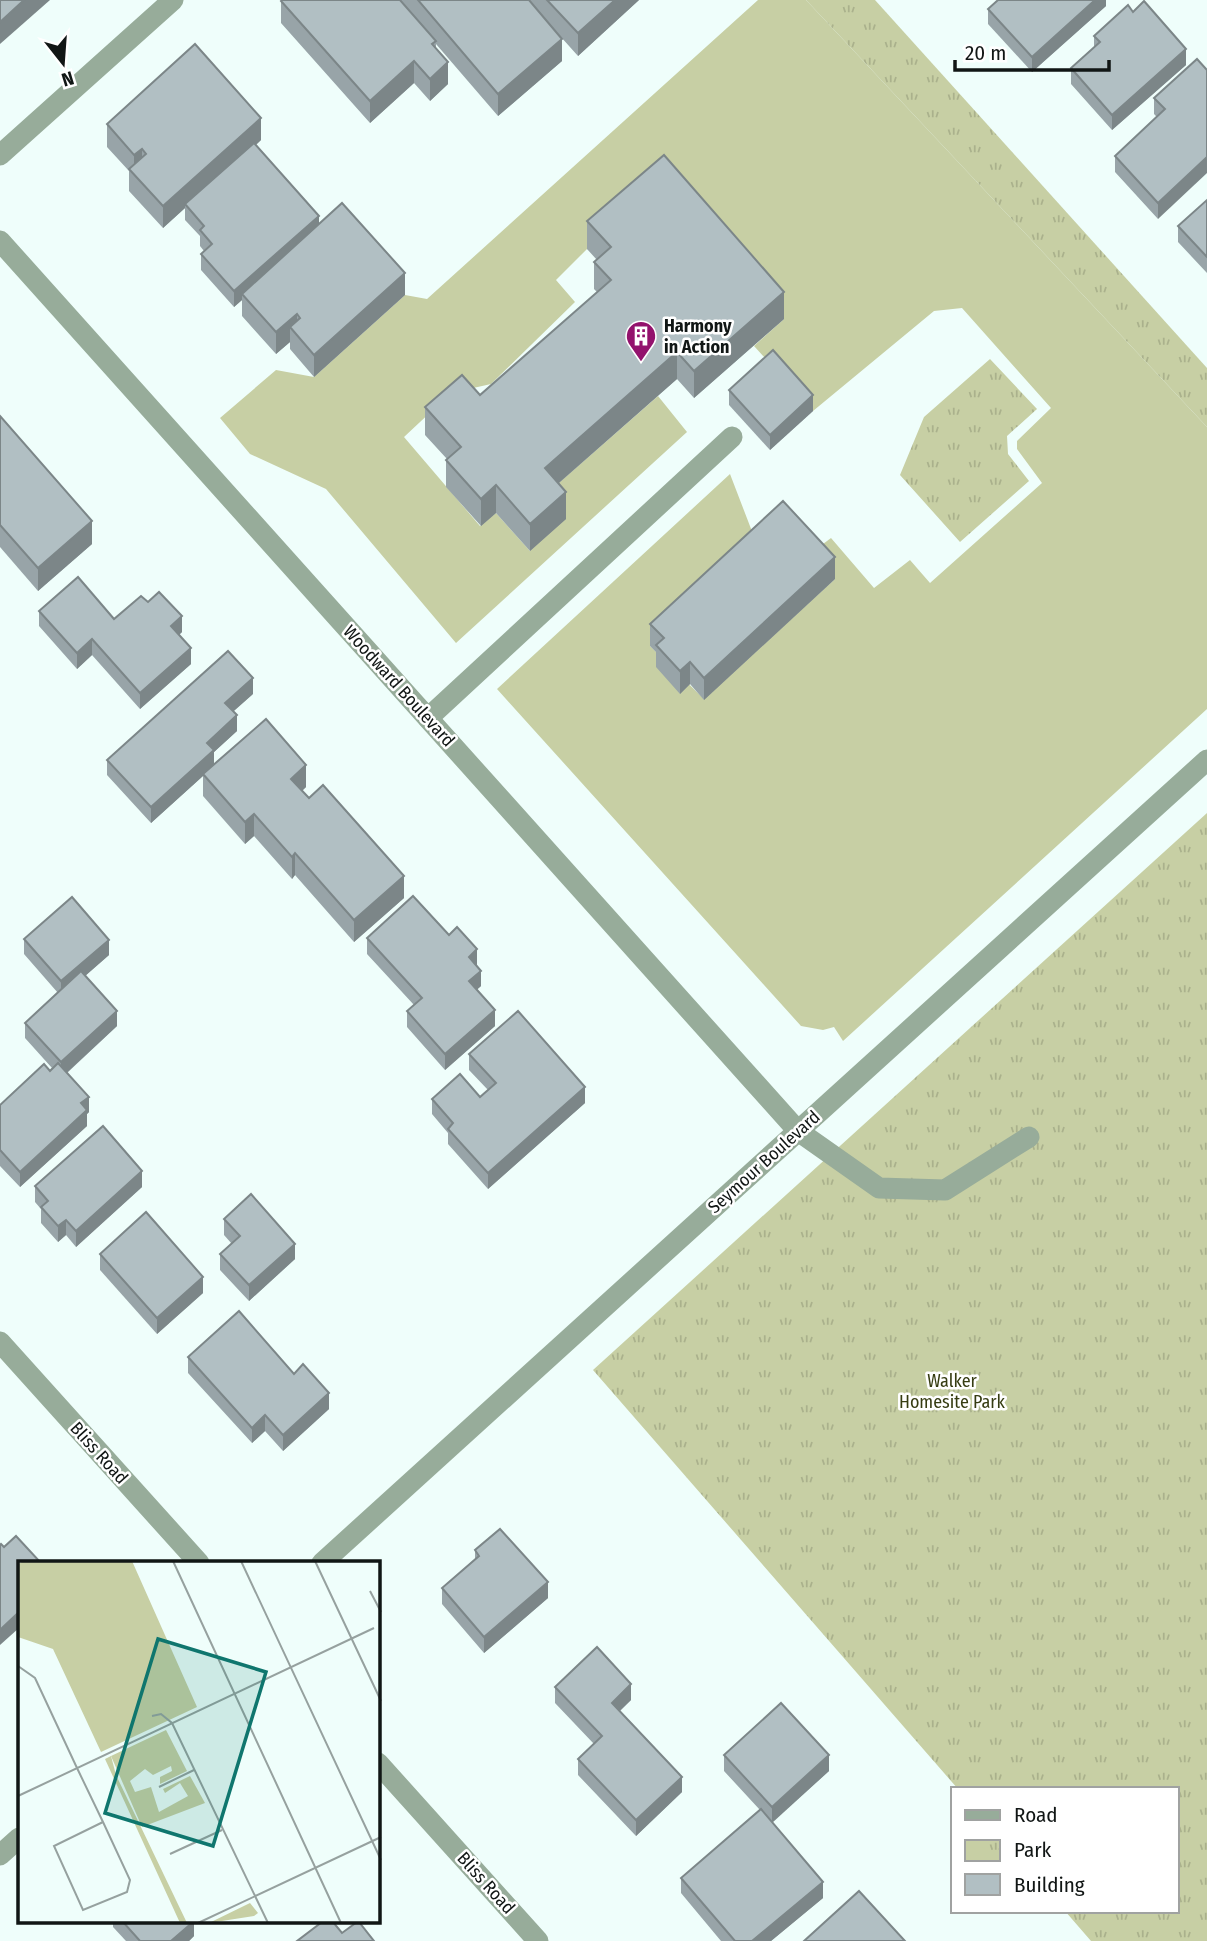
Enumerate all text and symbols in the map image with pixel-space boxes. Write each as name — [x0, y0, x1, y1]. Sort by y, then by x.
north arrow — [28, 28, 98, 98]
scale bar — [955, 28, 1109, 72]
text: 20 m — [965, 40, 1006, 66]
text: N — [59, 66, 77, 91]
place label: Harmony in Action — [664, 315, 732, 358]
building icon: Harmony in Action — [624, 319, 658, 363]
street label: Woodward Boulevard — [339, 621, 459, 751]
street label: Seymour Boulevard — [703, 1106, 825, 1218]
park label: Walker Homesite Park — [899, 1370, 1006, 1413]
street label: Bliss Road — [65, 1417, 133, 1489]
inset map — [18, 1561, 380, 1924]
legend — [951, 1787, 1179, 1913]
text: Road — [1014, 1802, 1058, 1828]
text: Park — [1014, 1837, 1052, 1863]
street label: Bliss Road — [452, 1847, 520, 1919]
text: Building — [1014, 1872, 1085, 1898]

